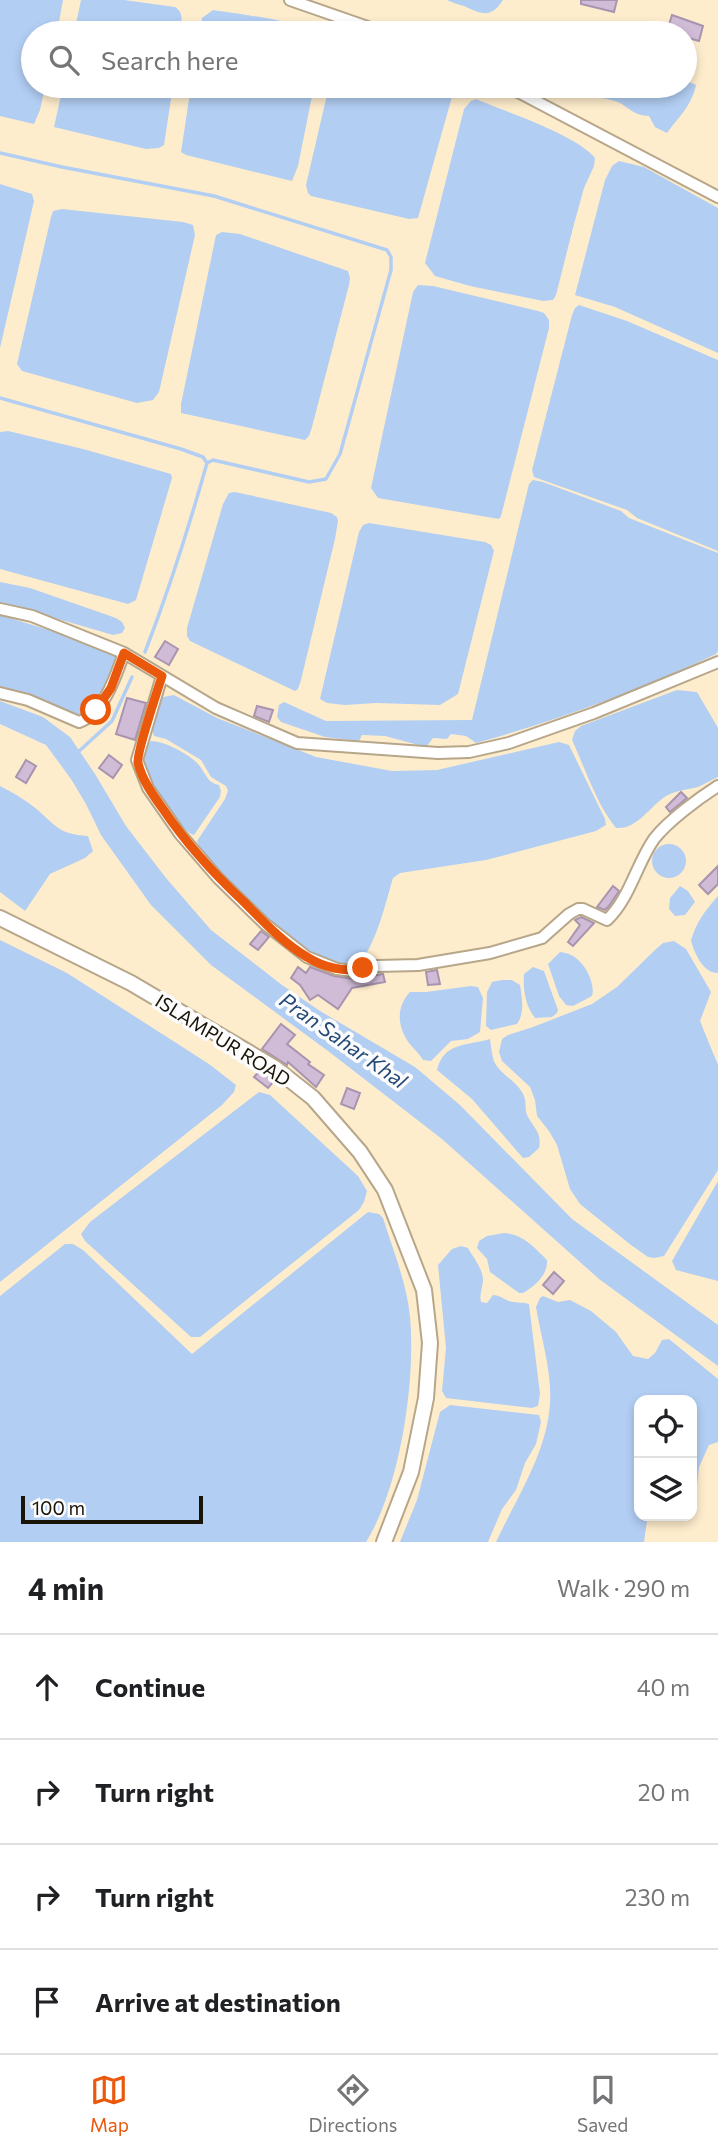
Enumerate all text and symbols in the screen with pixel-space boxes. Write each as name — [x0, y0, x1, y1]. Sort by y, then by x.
search box — [21, 21, 697, 98]
icon: search — [45, 41, 83, 79]
text: Search here — [101, 44, 239, 75]
route start — [80, 694, 111, 725]
route end — [347, 952, 378, 983]
water label: Pran Sahar Khal — [275, 987, 413, 1093]
street label: ISLAMPUR ROAD — [151, 989, 295, 1090]
map controls — [634, 1395, 697, 1521]
button: locate — [634, 1395, 697, 1458]
button: layers — [634, 1458, 697, 1521]
scale bar — [21, 1493, 203, 1525]
text: 100 m — [32, 1496, 85, 1519]
text: 4 min — [28, 1569, 104, 1606]
text: Walk · 290 m — [557, 1574, 690, 1602]
icon: ahead — [28, 1668, 66, 1706]
text: Continue — [95, 1671, 205, 1702]
text: 40 m — [637, 1673, 690, 1701]
icon: right — [28, 1773, 66, 1811]
text: Turn right — [95, 1776, 214, 1807]
text: 20 m — [638, 1778, 690, 1806]
icon: right — [28, 1878, 66, 1916]
text: Turn right — [95, 1881, 214, 1912]
text: 230 m — [625, 1883, 690, 1911]
icon: arrive — [28, 1983, 66, 2021]
text: Arrive at destination — [95, 1986, 341, 2017]
tab: Map — [90, 2071, 129, 2136]
tab: Directions — [308, 2071, 398, 2136]
tab: Saved — [577, 2071, 628, 2136]

